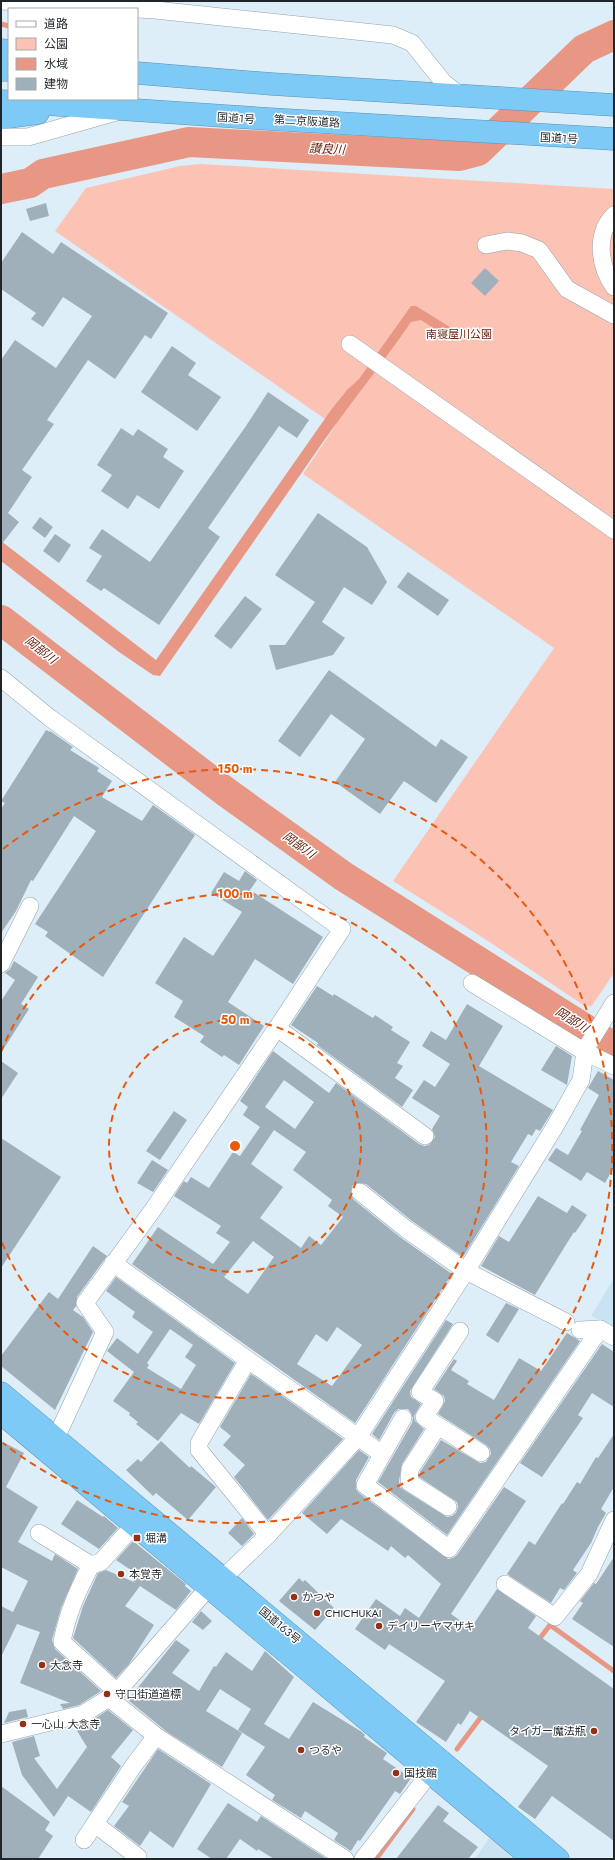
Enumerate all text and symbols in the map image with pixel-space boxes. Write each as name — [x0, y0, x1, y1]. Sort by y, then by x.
legend — [8, 8, 138, 100]
text: 道路 — [44, 15, 68, 33]
text: 公園 — [44, 35, 68, 53]
text: 水域 — [44, 55, 68, 73]
text: 建物 — [44, 75, 68, 93]
street label: 国道1号 — [217, 109, 255, 127]
street label: 第二京阪道路 — [274, 111, 340, 131]
street label: 国道1号 — [540, 129, 578, 147]
water label: 讃良川 — [309, 139, 347, 159]
park label: 南寝屋川公園 — [426, 326, 492, 342]
water label: 岡部川 — [21, 632, 62, 669]
text: 150 m — [217, 760, 253, 778]
water label: 岡部川 — [279, 827, 320, 864]
text: 100 m — [217, 885, 253, 903]
water label: 岡部川 — [552, 1003, 594, 1038]
text: 50 m — [220, 1011, 250, 1029]
centre of rings — [228, 1139, 242, 1153]
place label: 堀溝 — [145, 1530, 167, 1546]
marker: 堀溝 — [132, 1533, 142, 1543]
place label: 本覚寺 — [129, 1566, 162, 1582]
marker: 本覚寺 — [116, 1569, 126, 1579]
place label: かつや — [302, 1589, 335, 1605]
marker: かつや — [289, 1592, 299, 1602]
street label: 国道163号 — [256, 1603, 304, 1647]
place label: CHICHUKAI — [325, 1605, 382, 1621]
marker: CHICHUKAI — [312, 1608, 322, 1618]
place label: デイリーヤマザキ — [387, 1618, 475, 1634]
marker: デイリーヤマザキ — [374, 1621, 384, 1631]
place label: 大念寺 — [50, 1657, 83, 1673]
marker: 大念寺 — [37, 1660, 47, 1670]
place label: 守口街道道標 — [115, 1686, 181, 1702]
marker: 守口街道道標 — [102, 1689, 112, 1699]
place label: 一心山 大念寺 — [31, 1716, 100, 1732]
marker: 一心山 大念寺 — [18, 1719, 28, 1729]
place label: タイガー魔法瓶 — [509, 1723, 586, 1739]
marker: タイガー魔法瓶 — [589, 1726, 599, 1736]
place label: つるや — [309, 1742, 342, 1758]
marker: つるや — [296, 1745, 306, 1755]
place label: 国技館 — [404, 1765, 437, 1781]
marker: 国技館 — [391, 1768, 401, 1778]

